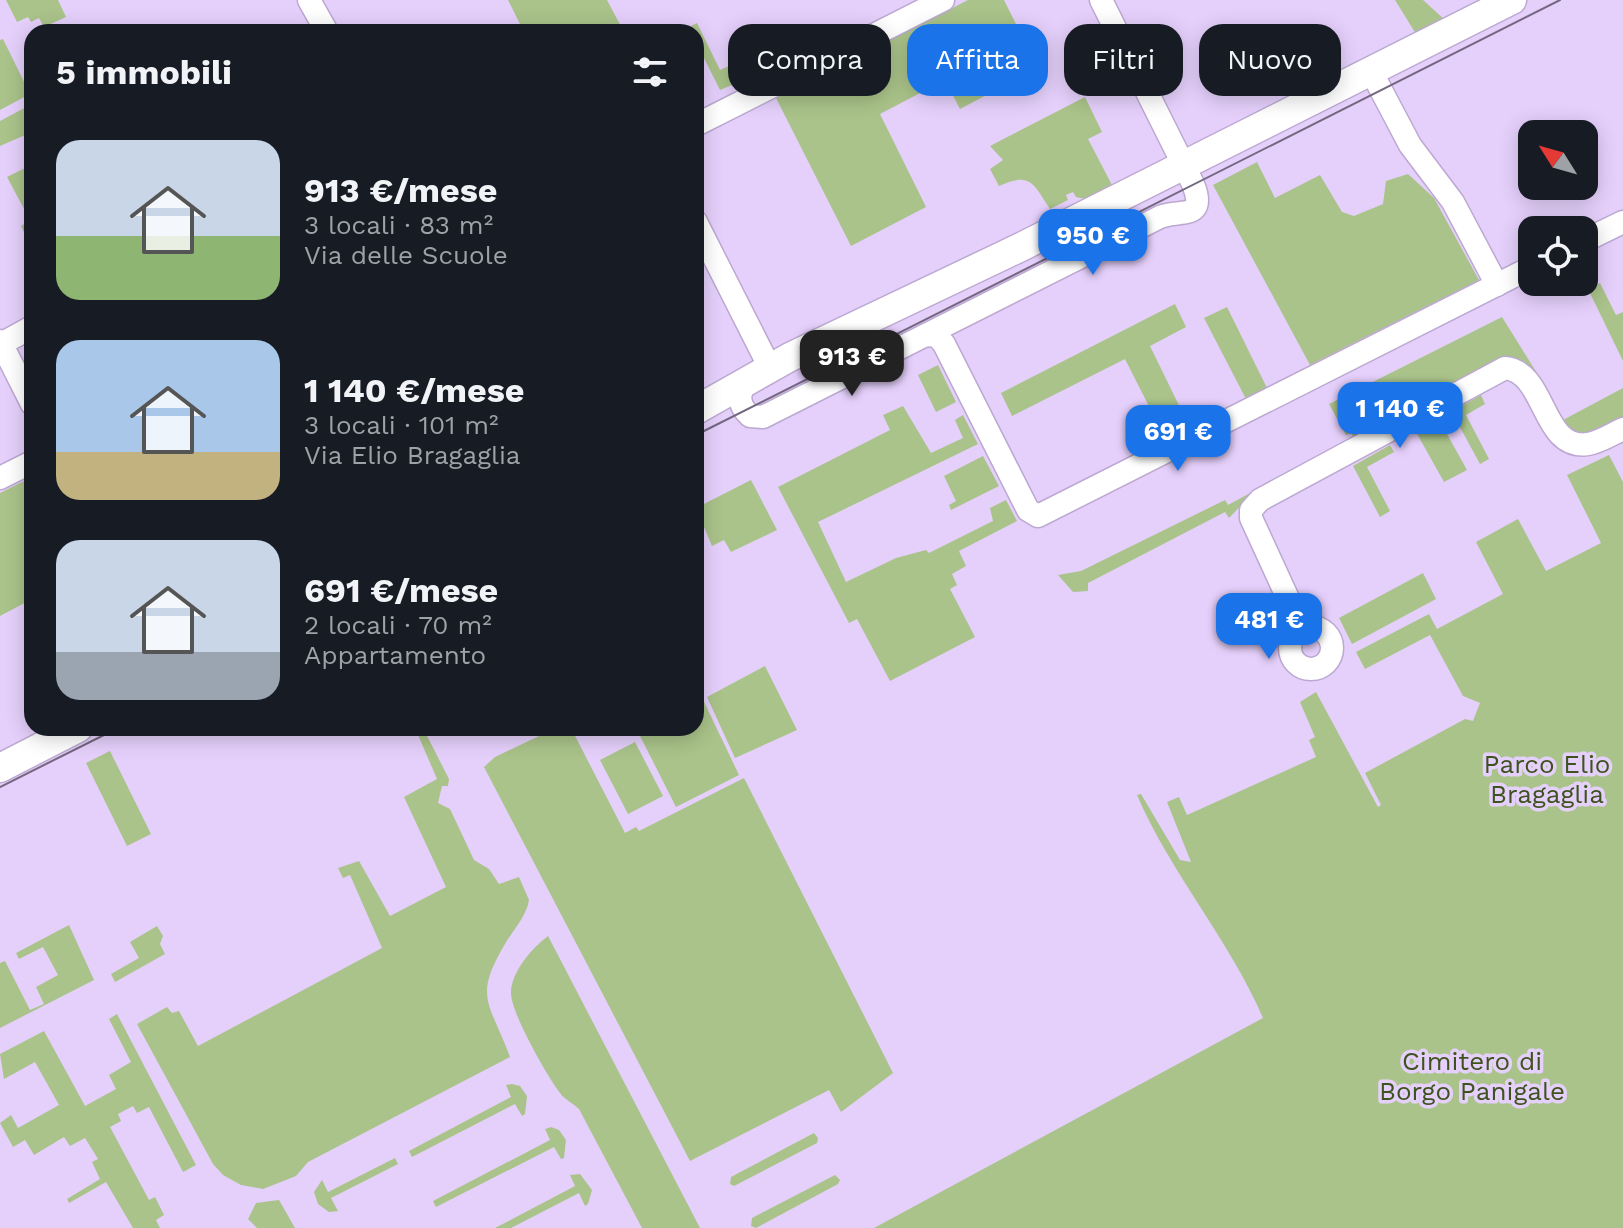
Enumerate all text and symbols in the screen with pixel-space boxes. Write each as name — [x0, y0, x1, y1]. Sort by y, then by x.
chip: Compra — [728, 24, 891, 96]
chip: Affitta — [907, 24, 1048, 96]
chip: Filtri — [1064, 24, 1183, 96]
chip: Nuovo — [1199, 24, 1341, 96]
icon: filters — [628, 50, 672, 94]
text: 5 immobili — [56, 52, 232, 92]
north arrow — [1518, 120, 1598, 200]
map controls — [1518, 120, 1598, 296]
text: 913 €/mese — [304, 170, 498, 210]
icon: home — [120, 172, 216, 268]
pin: 950 € — [1037, 209, 1149, 277]
text: 3 locali · 83 m² — [304, 210, 493, 240]
button: locate — [1518, 216, 1598, 296]
text: 950 € — [1056, 220, 1130, 250]
text: Via delle Scuole — [304, 240, 508, 270]
pin: 913 € — [796, 330, 908, 398]
text: 913 € — [818, 341, 886, 371]
text: 1 140 €/mese — [304, 370, 524, 410]
icon: home — [120, 372, 216, 468]
pin: 1 140 € — [1326, 382, 1474, 450]
text: 1 140 € — [1356, 393, 1444, 423]
pin: 691 € — [1122, 405, 1234, 473]
text: 3 locali · 101 m² — [304, 410, 498, 440]
text: 691 € — [1144, 416, 1212, 446]
text: Via Elio Bragaglia — [304, 440, 521, 470]
text: 691 €/mese — [304, 570, 498, 610]
icon: home — [120, 572, 216, 668]
pin: 481 € — [1213, 593, 1325, 661]
text: 481 € — [1234, 604, 1304, 634]
text: 2 locali · 70 m² — [304, 610, 492, 640]
text: Appartamento — [304, 640, 486, 670]
park label: Parco Elio Bragaglia — [1484, 749, 1610, 809]
park label: Cimitero di Borgo Panigale — [1379, 1046, 1565, 1106]

